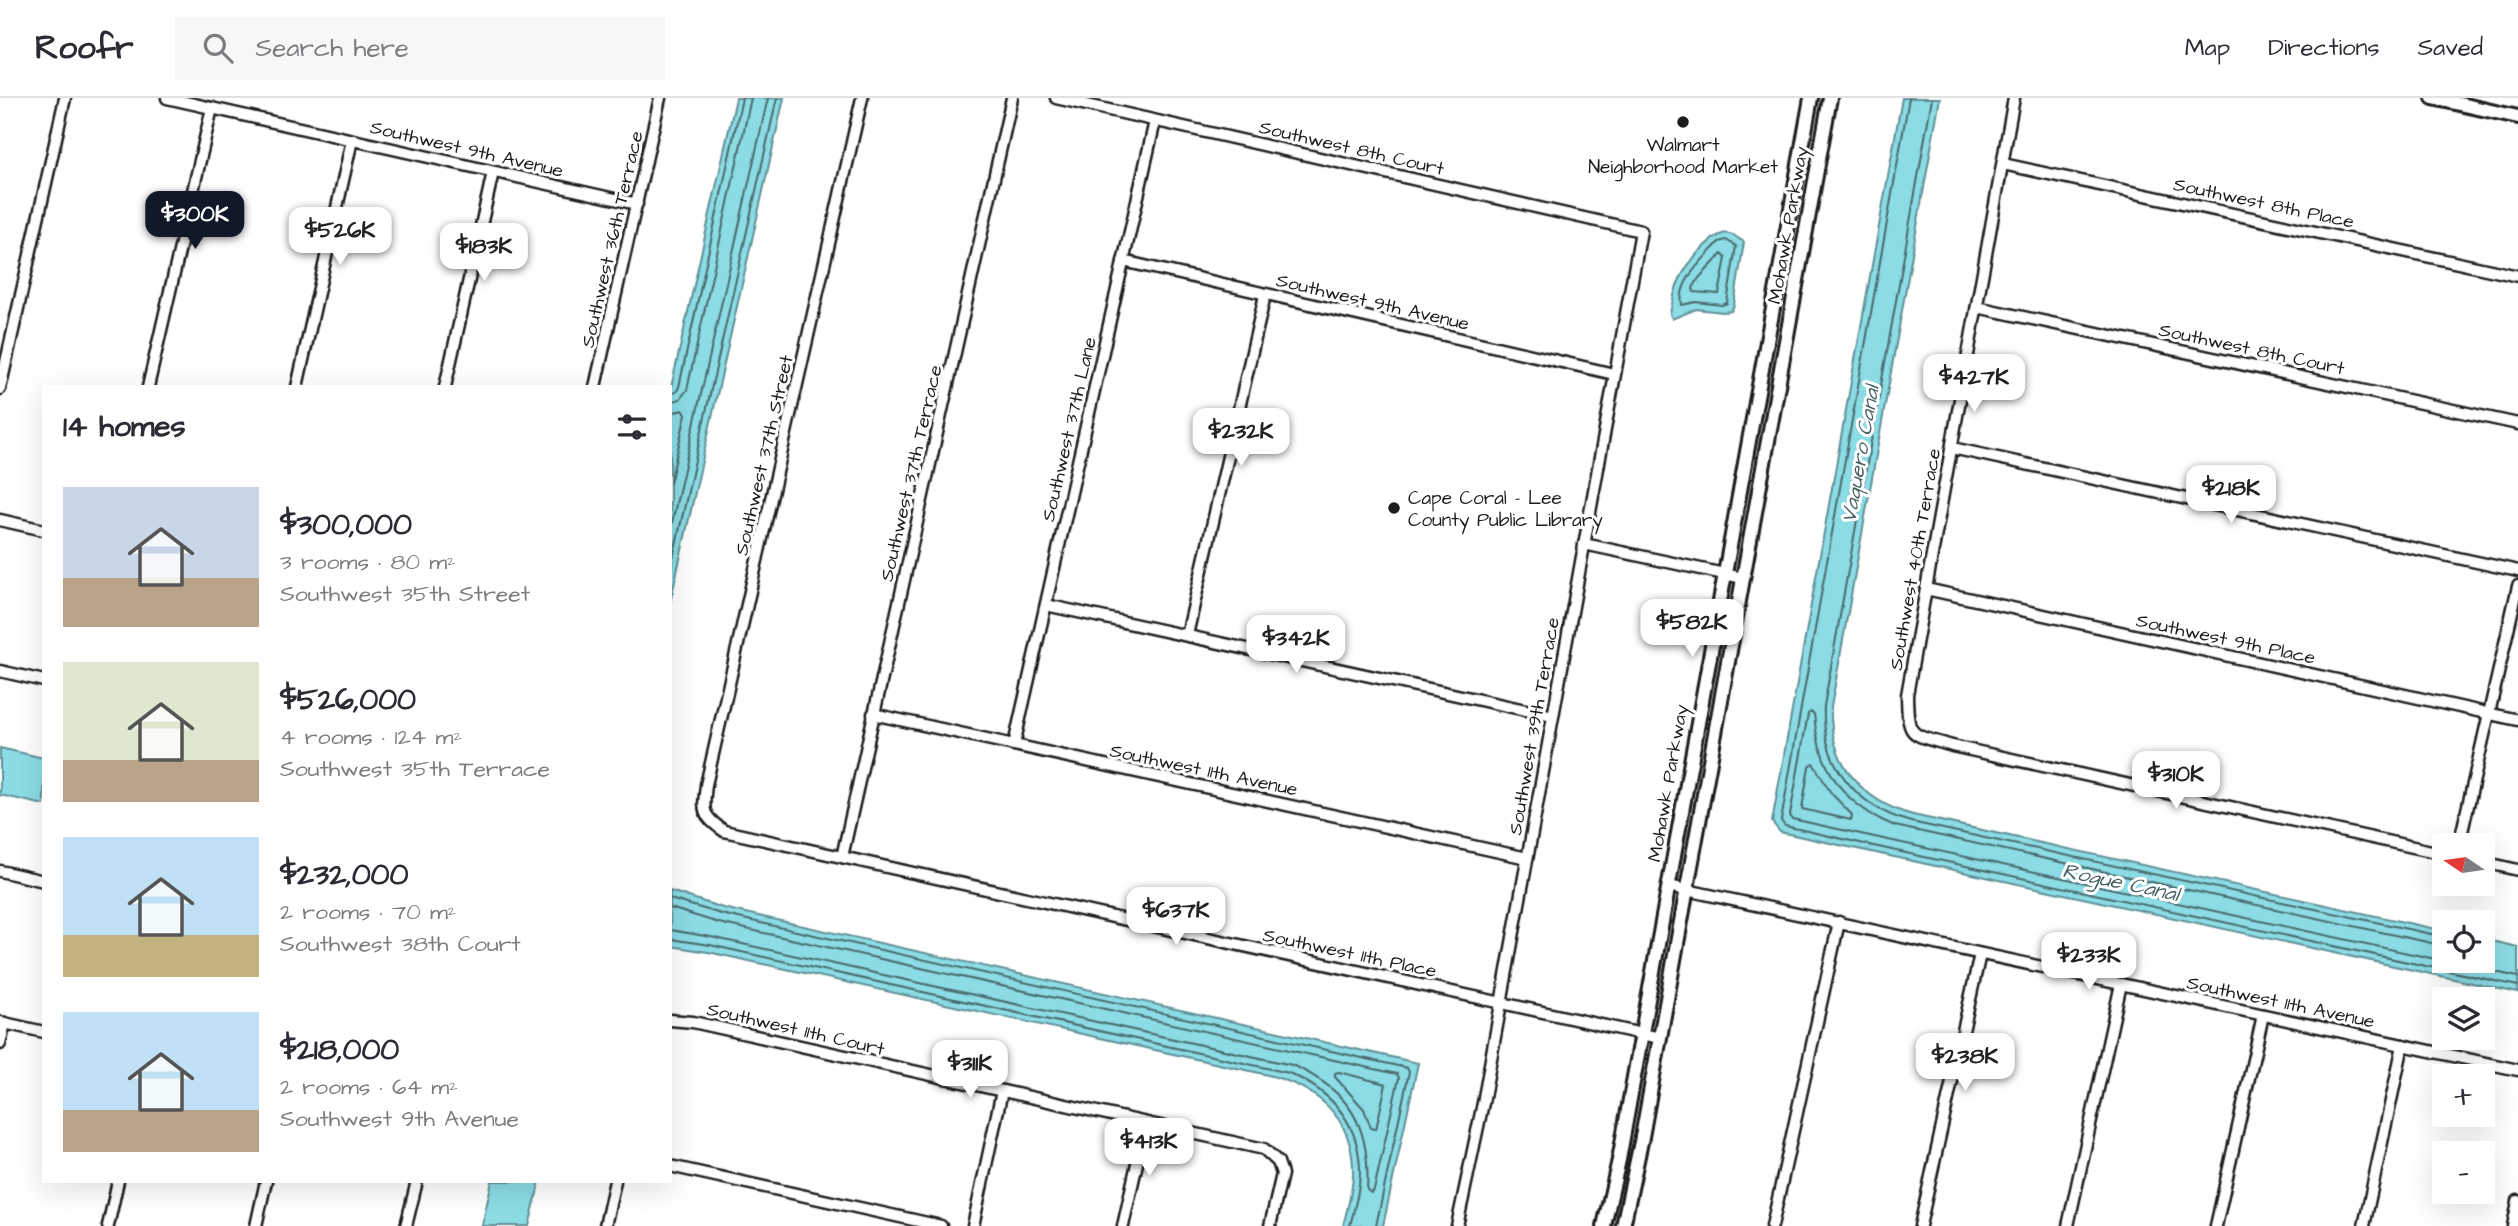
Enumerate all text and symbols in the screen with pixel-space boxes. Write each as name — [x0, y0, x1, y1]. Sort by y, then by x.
search box — [175, 17, 665, 80]
text: Roofr — [35, 25, 133, 71]
icon: search — [199, 29, 237, 67]
text: Search here — [255, 30, 409, 66]
text: Map — [2185, 31, 2230, 65]
text: Directions — [2268, 31, 2380, 65]
text: Saved — [2418, 31, 2483, 65]
street label: Southwest 9th Avenue — [367, 114, 566, 185]
street label: Southwest 8th Court — [1257, 114, 1447, 183]
marker: Walmart Neighborhood Market — [1675, 114, 1691, 130]
street label: Southwest 36th Terrace — [574, 128, 651, 350]
place label: Walmart Neighborhood Market — [1588, 132, 1778, 182]
street label: Mohawk Parkway — [1761, 144, 1817, 306]
street label: Southwest 8th Place — [2171, 171, 2357, 236]
pin: $300K — [146, 192, 244, 251]
text: $300K — [161, 198, 229, 230]
pin: $526K — [291, 208, 389, 267]
text: $526K — [305, 214, 375, 246]
pin: $183K — [435, 223, 533, 283]
text: $183K — [456, 230, 512, 262]
street label: Southwest 9th Avenue — [1273, 267, 1472, 338]
street label: Southwest 8th Court — [2156, 317, 2347, 382]
street label: Southwest 37th Lane — [1035, 334, 1104, 524]
street label: Southwest 37th Street — [728, 352, 801, 558]
pin: $427K — [1925, 354, 2023, 414]
text: $427K — [1939, 361, 2009, 393]
street label: Southwest 37th Terrace — [873, 363, 949, 584]
water label: Vaquero Canal — [1834, 381, 1887, 525]
text: 14 homes — [63, 406, 186, 448]
icon: filters — [613, 408, 651, 446]
pin: $232K — [1192, 408, 1290, 468]
text: $232K — [1209, 415, 1273, 447]
street label: Southwest 40th Terrace — [1883, 446, 1948, 672]
pin: $218K — [2182, 466, 2280, 525]
text: $218K — [2202, 472, 2260, 504]
place label: Cape Coral - Lee County Public Library — [1408, 485, 1603, 535]
marker: Cape Coral - Lee County Public Library — [1386, 500, 1402, 516]
text: $300,000 — [280, 504, 412, 546]
icon: home — [119, 515, 203, 599]
text: 3 rooms · 80 m² — [280, 546, 456, 578]
text: Southwest 35th Street — [280, 578, 530, 610]
pin: $582K — [1643, 600, 1741, 659]
text: $582K — [1656, 606, 1728, 638]
street label: Southwest 9th Place — [2134, 607, 2318, 672]
street label: Southwest 39th Terrace — [1502, 615, 1567, 837]
pin: $342K — [1247, 616, 1345, 675]
text: $342K — [1262, 622, 1330, 654]
text: $526,000 — [280, 679, 416, 721]
icon: home — [119, 690, 203, 774]
street label: Mohawk Parkway — [1641, 702, 1697, 864]
text: 4 rooms · 124 m² — [280, 721, 462, 753]
street label: Southwest 11th Avenue — [1107, 737, 1300, 804]
pin: $310K — [2127, 752, 2225, 811]
text: Southwest 35th Terrace — [280, 753, 550, 785]
text: $310K — [2148, 758, 2204, 790]
north arrow — [2432, 833, 2496, 896]
map controls — [2432, 833, 2495, 1204]
text: $232,000 — [280, 854, 408, 896]
water label: Rogue Canal — [2060, 856, 2184, 910]
icon: home — [119, 865, 203, 949]
pin: $637K — [1127, 888, 1225, 947]
text: $637K — [1142, 894, 1210, 926]
text: 2 rooms · 70 m² — [280, 896, 456, 928]
button: locate — [2432, 910, 2495, 973]
street label: Southwest 11th Place — [1260, 922, 1439, 985]
text: Southwest 38th Court — [280, 928, 521, 960]
pin: $233K — [2040, 932, 2138, 992]
text: $233K — [2057, 939, 2121, 971]
street label: Southwest 11th Avenue — [2184, 969, 2377, 1036]
button: layers — [2432, 987, 2495, 1050]
street label: Southwest 11th Court — [704, 996, 887, 1063]
text: $218,000 — [280, 1029, 399, 1071]
pin: $238K — [1916, 1034, 2014, 1093]
icon: home — [119, 1040, 203, 1124]
pin: $311K — [921, 1040, 1019, 1100]
text: $238K — [1932, 1040, 1998, 1072]
text: $311K — [948, 1047, 992, 1079]
button: + — [2432, 1064, 2495, 1127]
text: 2 rooms · 64 m² — [280, 1071, 458, 1103]
text: Southwest 9th Avenue — [280, 1103, 519, 1135]
pin: $413K — [1100, 1118, 1198, 1178]
text: $413K — [1120, 1125, 1178, 1157]
button: − — [2432, 1141, 2495, 1204]

